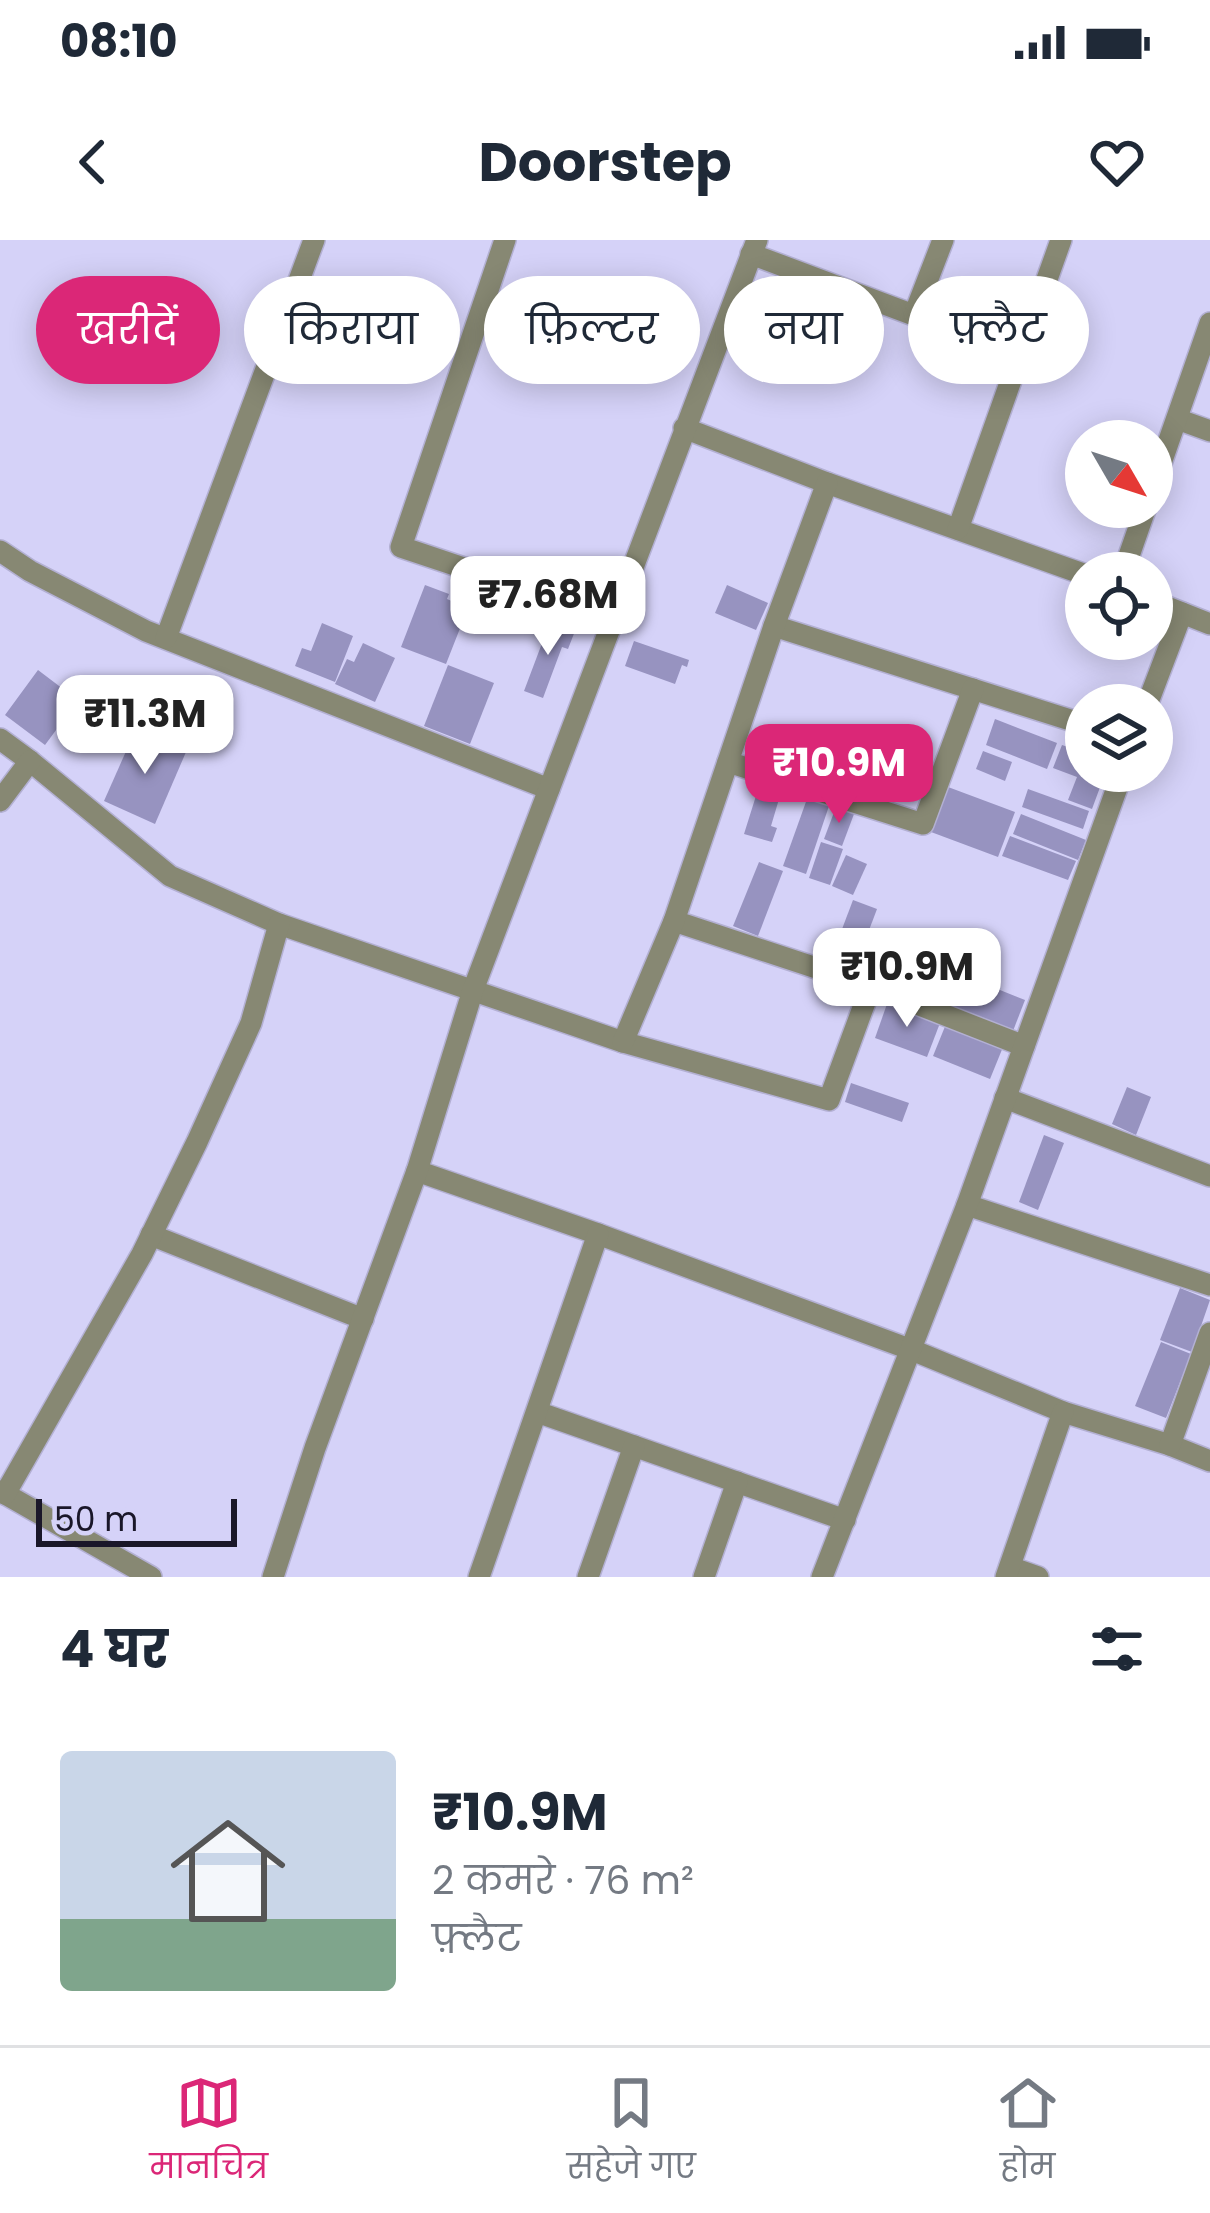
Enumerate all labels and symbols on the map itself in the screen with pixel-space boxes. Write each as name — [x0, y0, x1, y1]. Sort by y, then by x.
north arrow — [1065, 420, 1173, 528]
pin: ₹7.68M — [450, 556, 646, 658]
pin: ₹11.3M — [47, 675, 243, 777]
pin: ₹10.9M — [741, 724, 937, 826]
pin: ₹10.9M — [809, 928, 1005, 1030]
scale bar — [36, 1493, 237, 1546]

